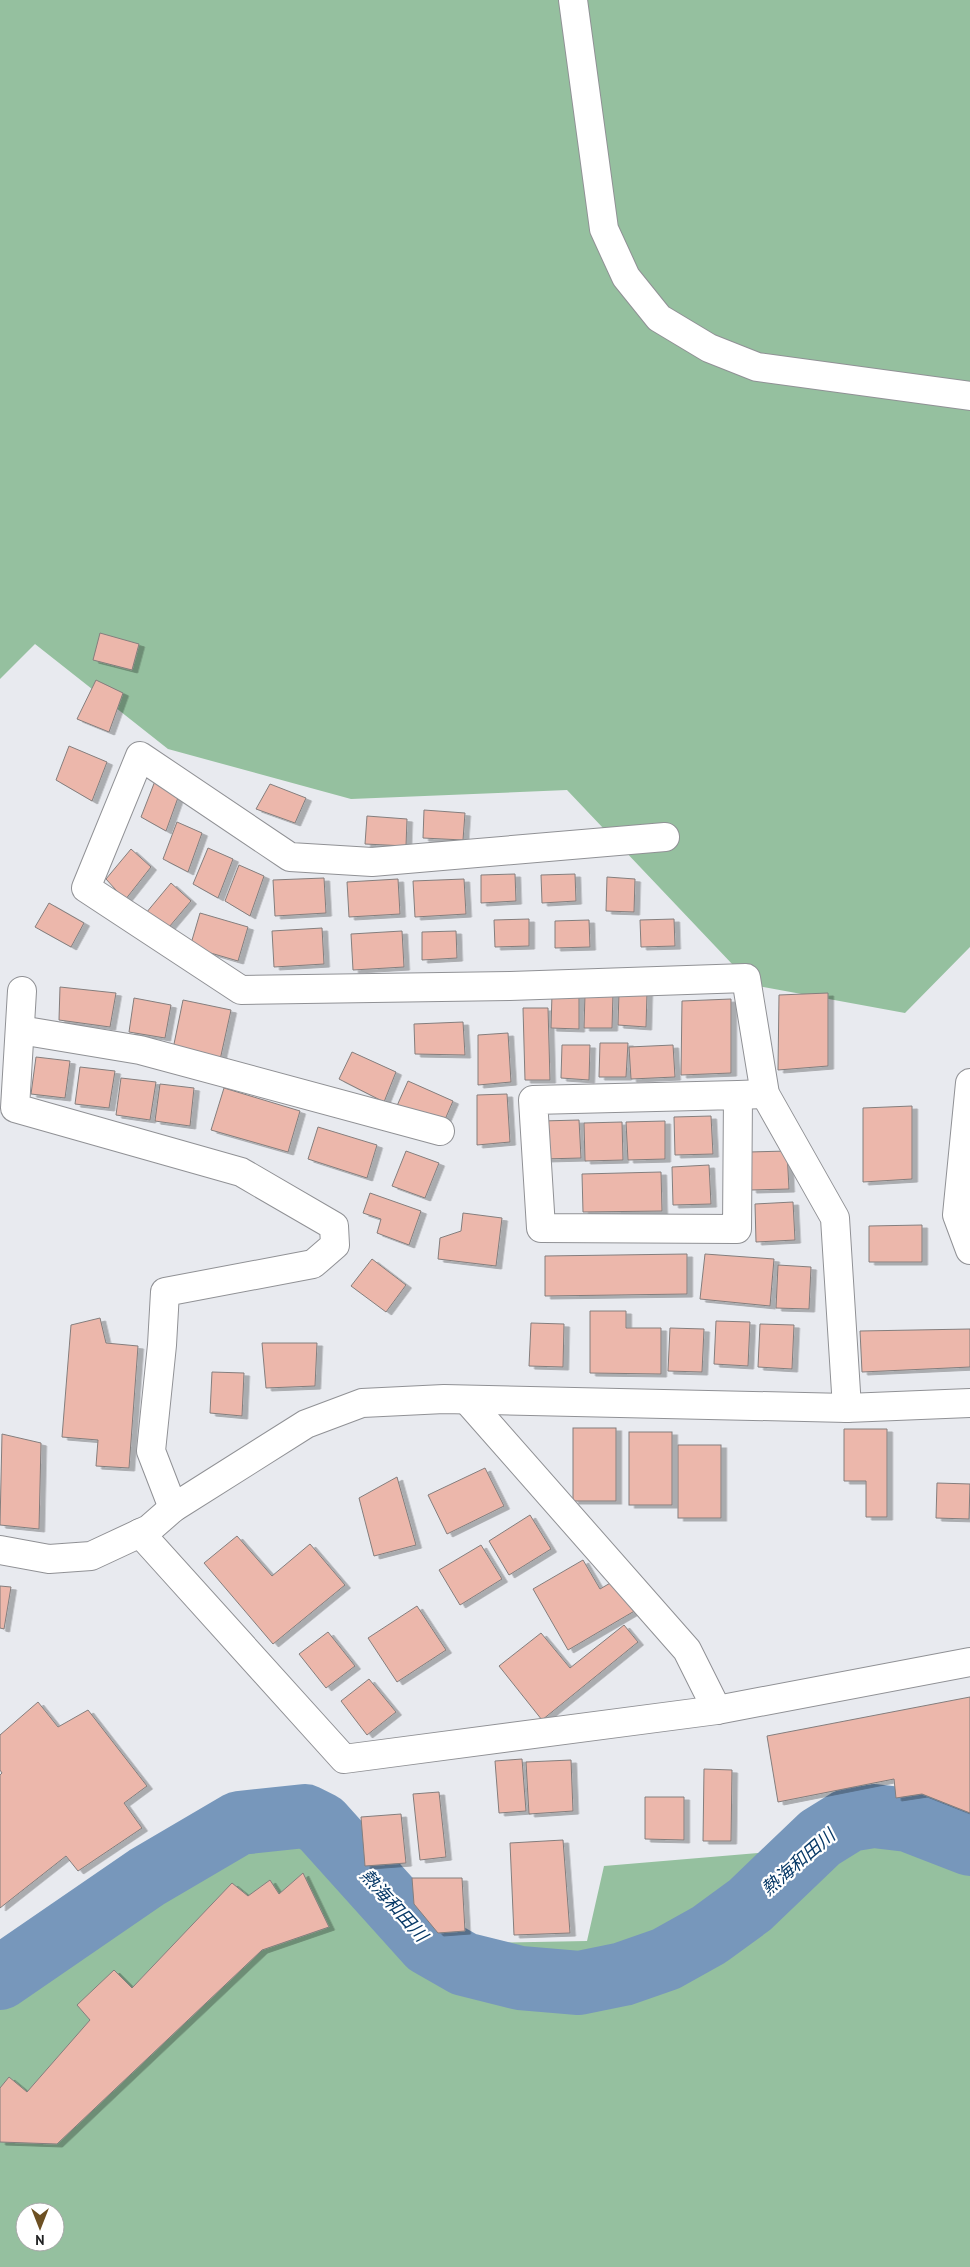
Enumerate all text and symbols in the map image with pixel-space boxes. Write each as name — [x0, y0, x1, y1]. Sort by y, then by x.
water label: 熱海和田川 — [756, 1822, 841, 1900]
water label: 熱海和田川 — [355, 1864, 434, 1948]
north arrow — [15, 2202, 65, 2252]
text: N — [35, 2231, 45, 2249]

